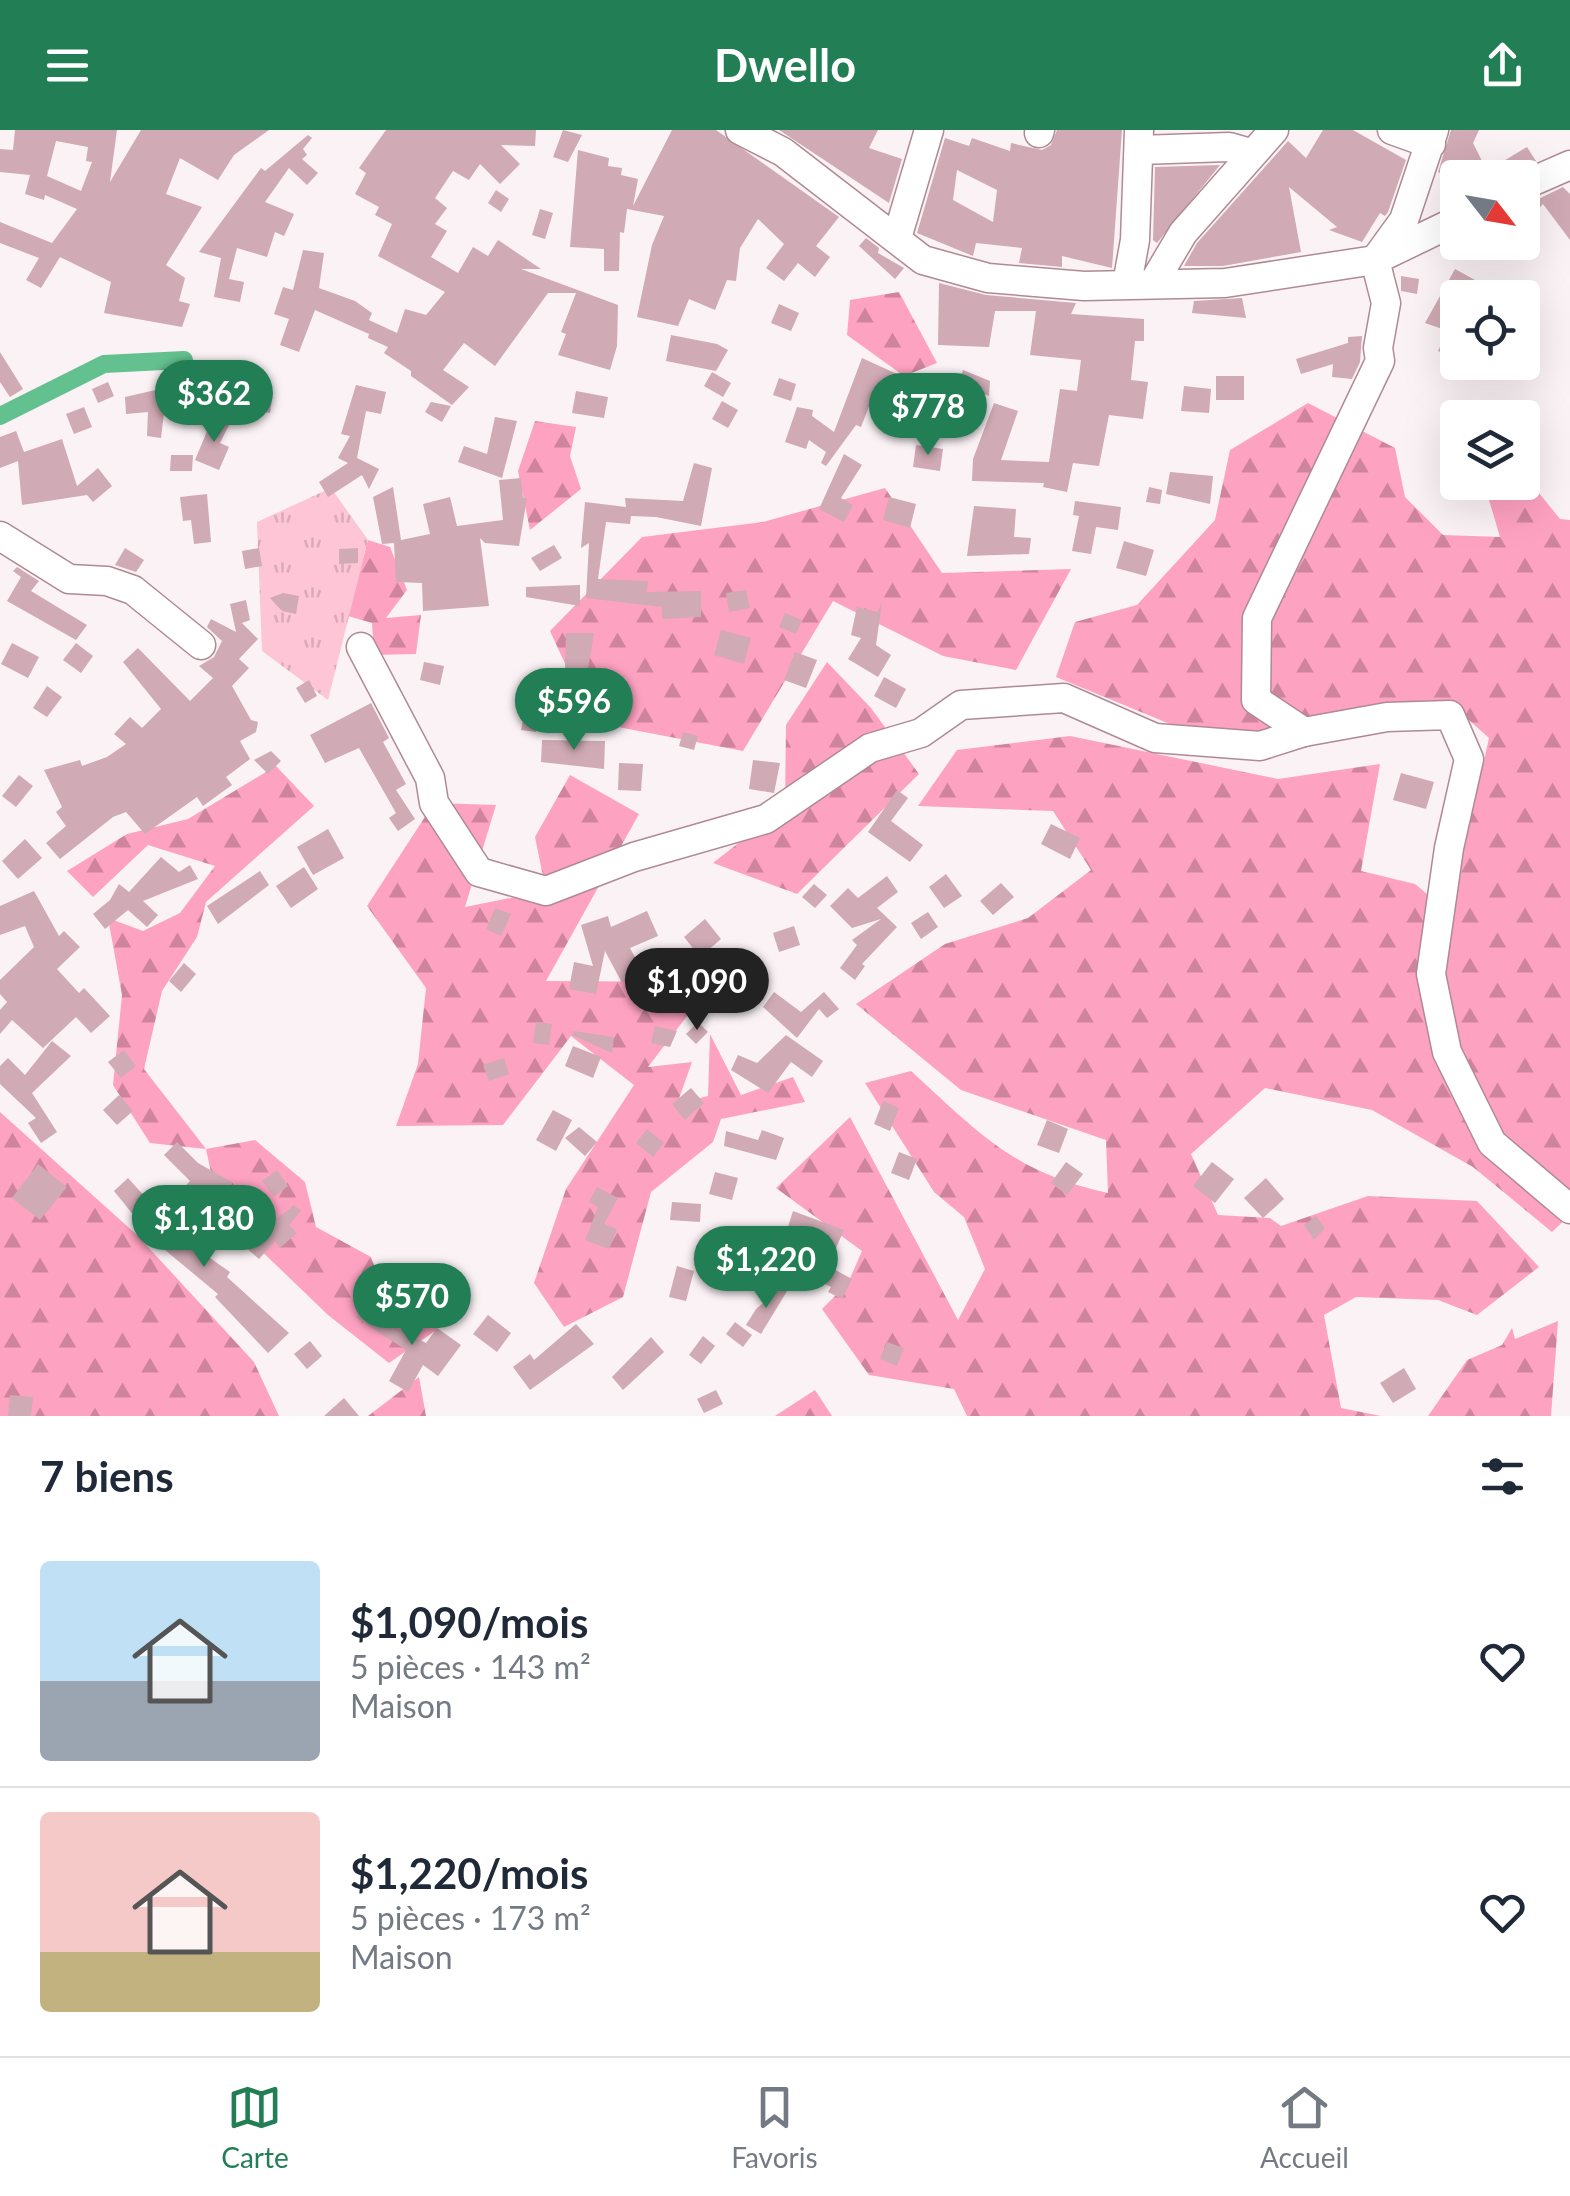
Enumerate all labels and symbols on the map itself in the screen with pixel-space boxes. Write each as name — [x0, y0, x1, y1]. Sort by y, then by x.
north arrow — [1440, 160, 1540, 260]
pin: $362 — [155, 360, 273, 445]
pin: $778 — [869, 373, 987, 458]
pin: $596 — [515, 668, 633, 753]
pin: $1,090 — [616, 948, 778, 1033]
pin: $1,180 — [123, 1185, 285, 1270]
pin: $1,220 — [685, 1226, 847, 1311]
pin: $570 — [353, 1263, 471, 1348]

